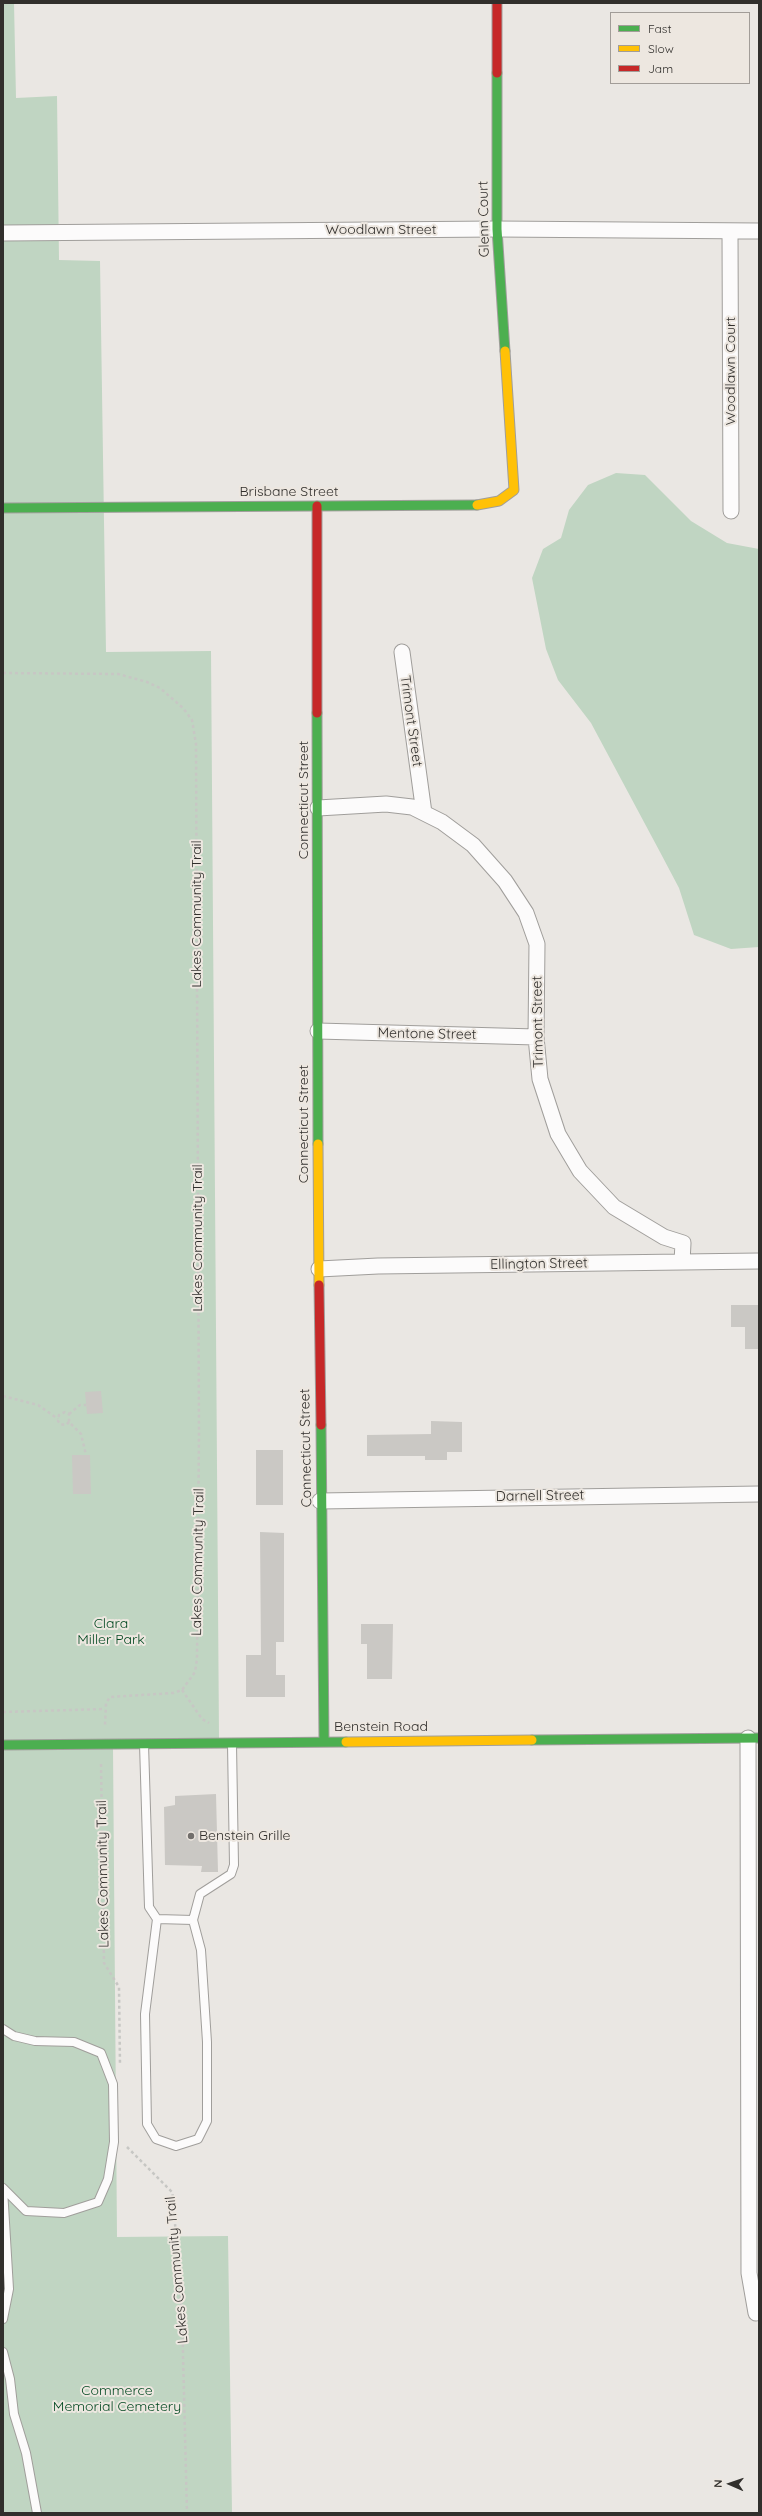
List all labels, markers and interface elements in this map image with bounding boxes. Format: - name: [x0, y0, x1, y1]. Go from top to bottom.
- legend: [610, 12, 750, 84]
- text: Fast: [648, 21, 672, 36]
- text: Slow: [648, 41, 674, 56]
- text: Jam: [648, 61, 673, 76]
- street label: Glenn Court: [475, 181, 493, 257]
- street label: Woodlawn Street: [325, 222, 437, 238]
- street label: Woodlawn Court: [723, 317, 739, 425]
- street label: Brisbane Street: [239, 484, 339, 500]
- street label: Trimont Street: [396, 674, 426, 768]
- street label: Connecticut Street: [296, 741, 312, 859]
- street label: Lakes Community Trail: [189, 840, 205, 988]
- street label: Trimont Street: [529, 976, 547, 1068]
- street label: Mentone Street: [377, 1025, 477, 1043]
- street label: Connecticut Street: [296, 1065, 312, 1183]
- street label: Lakes Community Trail: [190, 1164, 206, 1312]
- street label: Ellington Street: [490, 1255, 588, 1273]
- street label: Connecticut Street: [297, 1388, 315, 1508]
- street label: Darnell Street: [496, 1487, 584, 1505]
- street label: Lakes Community Trail: [188, 1488, 208, 1636]
- park label: Clara Miller Park: [77, 1616, 145, 1648]
- street label: Benstein Road: [334, 1719, 428, 1735]
- street label: Lakes Community Trail: [93, 1800, 113, 1948]
- place label: Benstein Grille: [199, 1828, 290, 1844]
- marker: Benstein Grille: [186, 1831, 196, 1841]
- street label: Lakes Community Trail: [162, 2196, 192, 2344]
- park label: Commerce Memorial Cemetery: [53, 2383, 181, 2416]
- north arrow: [710, 2464, 750, 2504]
- text: N: [711, 2479, 725, 2488]

